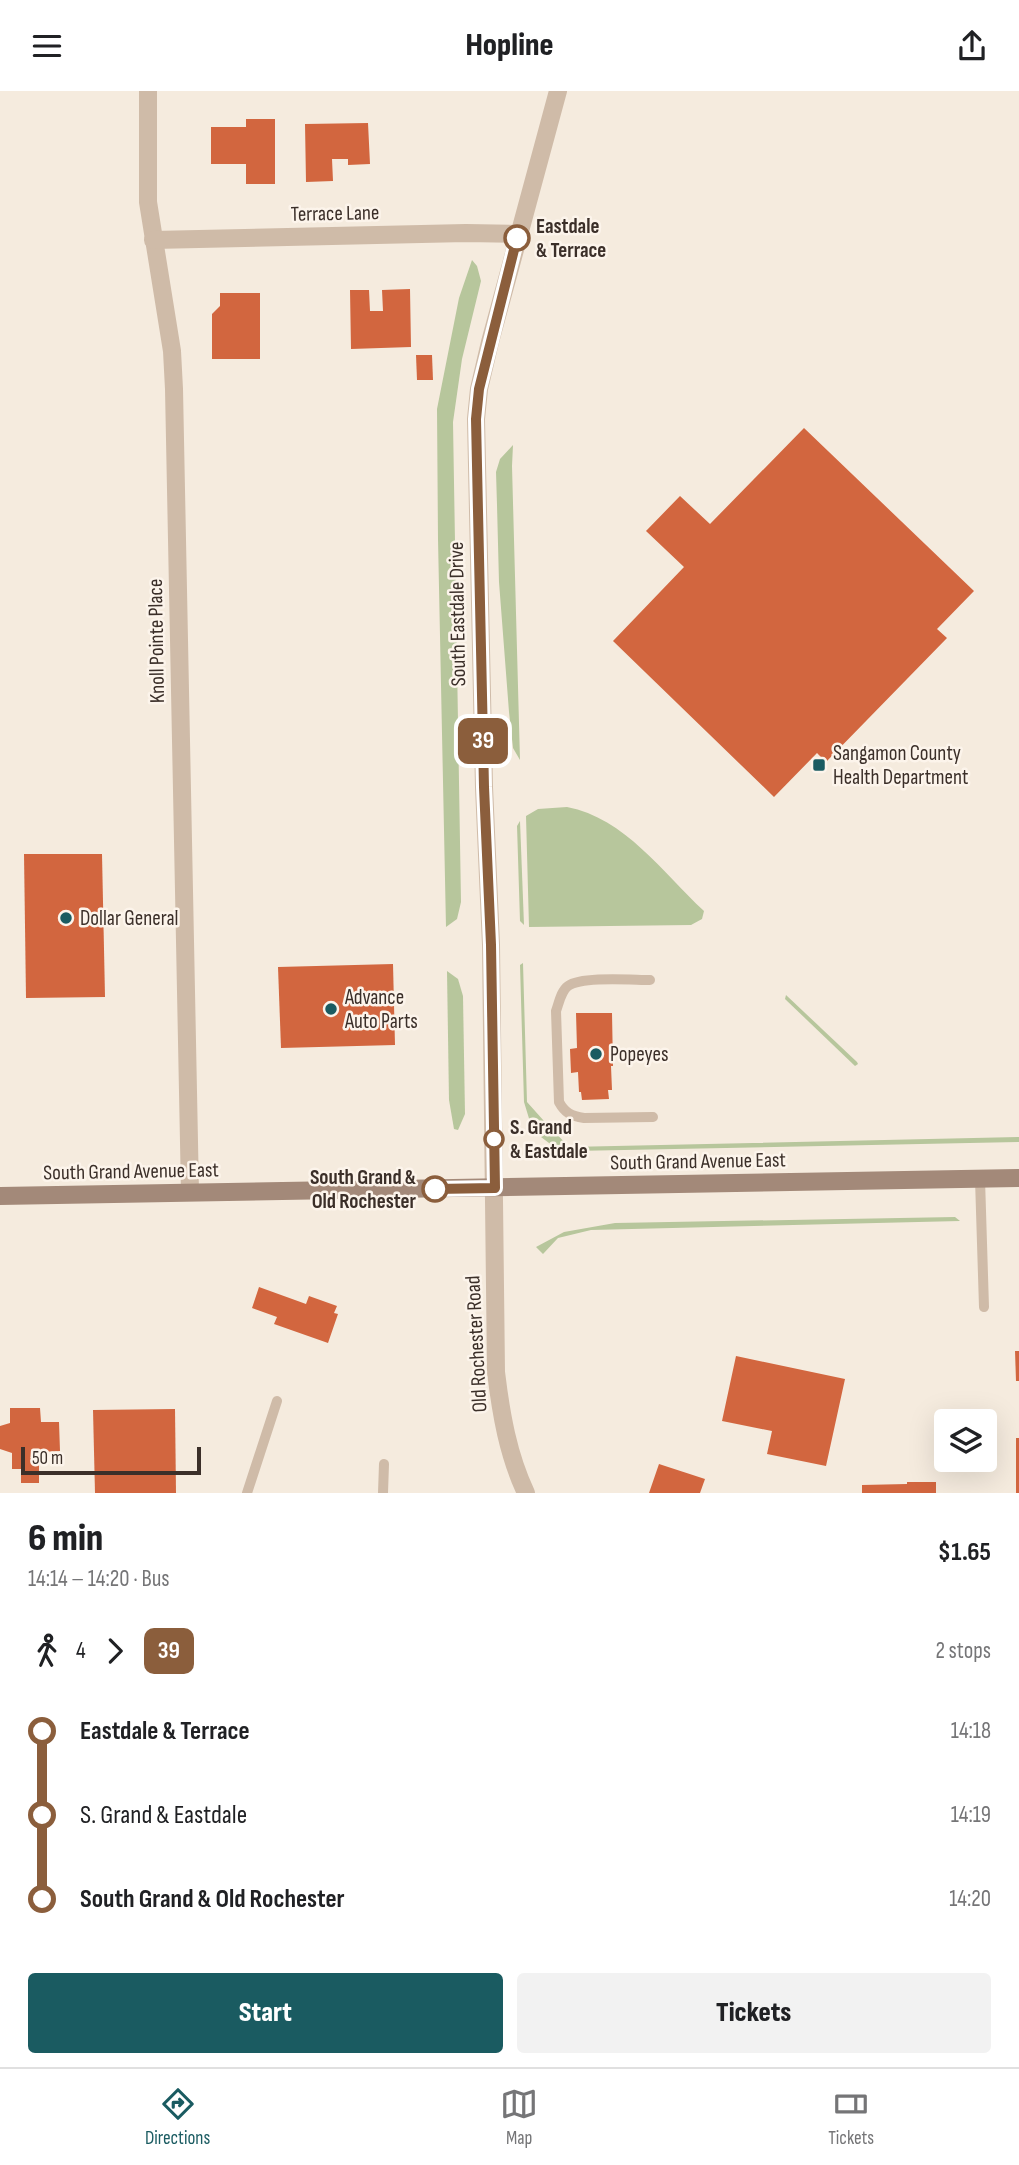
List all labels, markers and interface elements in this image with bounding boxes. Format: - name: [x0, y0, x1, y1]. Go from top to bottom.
- text: Hopline: [465, 26, 554, 65]
- icon: menu: [28, 27, 66, 65]
- icon: share: [953, 27, 991, 65]
- street label: Terrace Lane: [290, 200, 380, 227]
- place label: Eastdale & Terrace: [536, 214, 606, 263]
- marker: Eastdale & Terrace: [504, 225, 530, 251]
- street label: South Eastdale Drive: [444, 541, 471, 687]
- street label: Knoll Pointe Place: [143, 579, 170, 703]
- line badge: 39: [452, 718, 514, 764]
- text: 39: [472, 726, 494, 755]
- place label: Sangamon County Health Department: [833, 741, 969, 790]
- marker: Sangamon County Health Department: [811, 757, 827, 773]
- place label: Dollar General: [80, 906, 178, 931]
- marker: Dollar General: [58, 910, 74, 926]
- place label: Advance Auto Parts: [344, 985, 418, 1034]
- marker: Advance Auto Parts: [323, 1001, 339, 1017]
- place label: Popeyes: [610, 1042, 669, 1067]
- marker: Popeyes: [588, 1046, 604, 1062]
- place label: S. Grand & Eastdale: [510, 1115, 588, 1164]
- marker: S. Grand & Eastdale: [484, 1129, 504, 1149]
- street label: South Grand Avenue East: [610, 1147, 786, 1176]
- street label: South Grand Avenue East: [43, 1157, 219, 1186]
- place label: South Grand & Old Rochester: [310, 1165, 417, 1214]
- marker: South Grand & Old Rochester: [422, 1176, 448, 1202]
- street label: Old Rochester Road: [460, 1275, 493, 1413]
- map controls: [934, 1409, 997, 1472]
- button: layers: [934, 1409, 997, 1472]
- scale bar: [21, 1444, 201, 1476]
- text: 50 m: [32, 1447, 63, 1470]
- text: 6 min: [28, 1516, 103, 1561]
- text: $1.65: [938, 1537, 991, 1568]
- text: 14:14 – 14:20 · Bus: [28, 1565, 170, 1593]
- icon: walk: [28, 1632, 66, 1670]
- icon: forward: [96, 1632, 134, 1670]
- text: 39: [158, 1636, 180, 1665]
- text: 4: [76, 1637, 86, 1665]
- text: 2 stops: [935, 1637, 991, 1665]
- text: Eastdale & Terrace: [80, 1716, 250, 1747]
- text: 14:18: [951, 1717, 991, 1745]
- text: S. Grand & Eastdale: [80, 1800, 247, 1831]
- text: 14:19: [951, 1801, 991, 1829]
- text: South Grand & Old Rochester: [80, 1884, 345, 1915]
- text: 14:20: [949, 1885, 991, 1913]
- button: Start: [28, 1973, 503, 2053]
- button: Tickets: [517, 1973, 991, 2053]
- tab: Directions: [145, 2085, 210, 2150]
- tab: Map: [500, 2085, 538, 2150]
- tab: Tickets: [828, 2085, 874, 2150]

